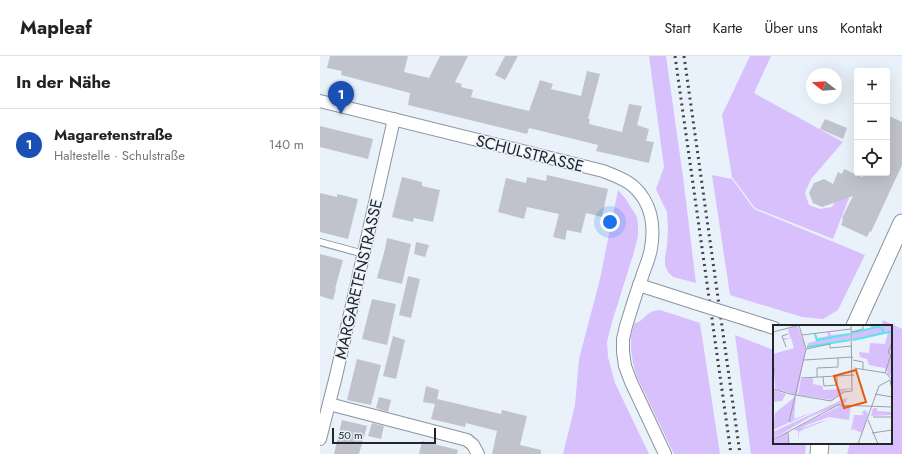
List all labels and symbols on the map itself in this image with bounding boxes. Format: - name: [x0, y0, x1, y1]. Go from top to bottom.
- north arrow: [806, 68, 842, 104]
- pin: 1: [328, 81, 354, 114]
- street label: SCHULSTRASSE: [474, 129, 586, 178]
- street label: MARGARETENSTRASSE: [329, 197, 388, 361]
- your location: [600, 212, 620, 232]
- inset map: [773, 325, 892, 444]
- scale bar: [332, 426, 436, 445]

